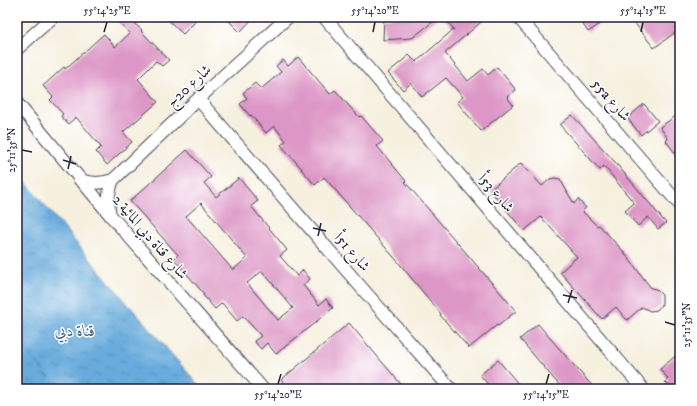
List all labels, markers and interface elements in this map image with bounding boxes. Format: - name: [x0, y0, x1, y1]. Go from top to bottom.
- text: 55°14'25"E: [84, 5, 131, 17]
- text: 55°14'20"E: [351, 5, 399, 17]
- text: 55°14'15"E: [620, 5, 666, 17]
- street label: شارع 20ج: [163, 60, 218, 114]
- street label: 55a شارع: [585, 75, 635, 127]
- text: 25°11'35"N: [6, 128, 18, 172]
- street label: شارع 53أ: [472, 168, 520, 219]
- street label: شارع قناة دبي المائية 2: [106, 191, 192, 285]
- street label: شارع 51أ: [328, 227, 376, 277]
- text: 25°11'35"N: [681, 303, 693, 347]
- water label: قناة دبي: [55, 321, 95, 343]
- text: 55°14'20"E: [254, 389, 302, 401]
- text: 55°14'15"E: [523, 389, 569, 401]

